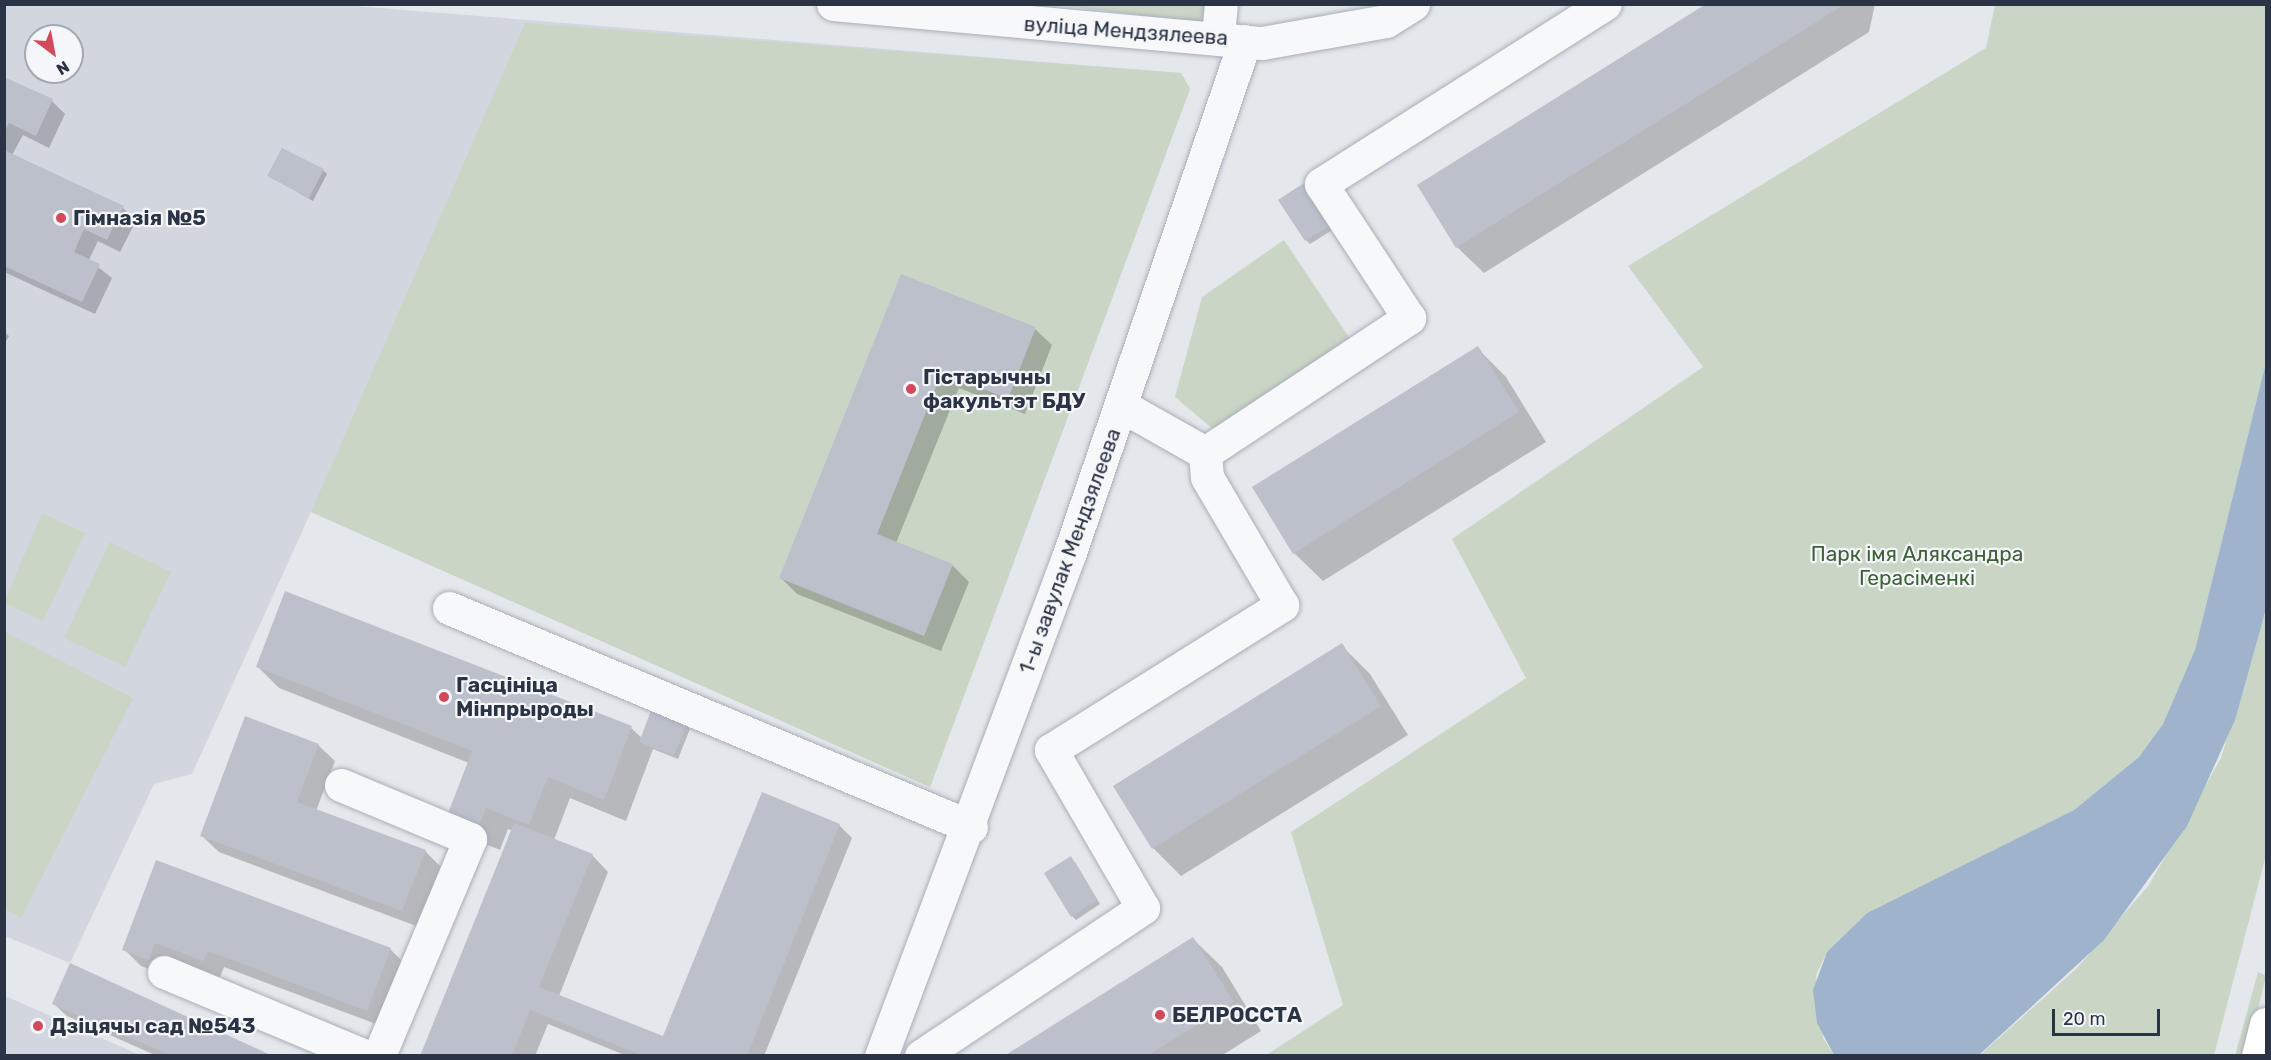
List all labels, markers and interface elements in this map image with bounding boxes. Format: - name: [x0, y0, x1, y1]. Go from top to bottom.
- street label: вуліца Мендзялеева: [1023, 11, 1229, 51]
- north arrow: [24, 24, 84, 84]
- text: N: [53, 57, 73, 79]
- place label: Гімназія №5: [73, 205, 206, 231]
- marker: Гімназія №5: [54, 211, 68, 225]
- place label: Гістарычны факультэт БДУ: [923, 364, 1085, 414]
- marker: Гістарычны факультэт БДУ: [904, 382, 918, 396]
- street label: 1-ы завулак Мендзялеева: [1014, 425, 1126, 677]
- park label: Парк імя Аляксандра Герасіменкі: [1811, 541, 2023, 591]
- place label: Гасцініца Мінпрыроды: [456, 672, 594, 722]
- marker: Гасцініца Мінпрыроды: [437, 690, 451, 704]
- scale bar: [2055, 997, 2163, 1035]
- place label: БЕЛРОССТА: [1172, 1002, 1302, 1028]
- marker: БЕЛРОССТА: [1153, 1008, 1167, 1022]
- text: 20 m: [2063, 1008, 2105, 1030]
- place label: Дзіцячы сад №543: [50, 1013, 256, 1039]
- marker: Дзіцячы сад №543: [31, 1019, 45, 1033]

